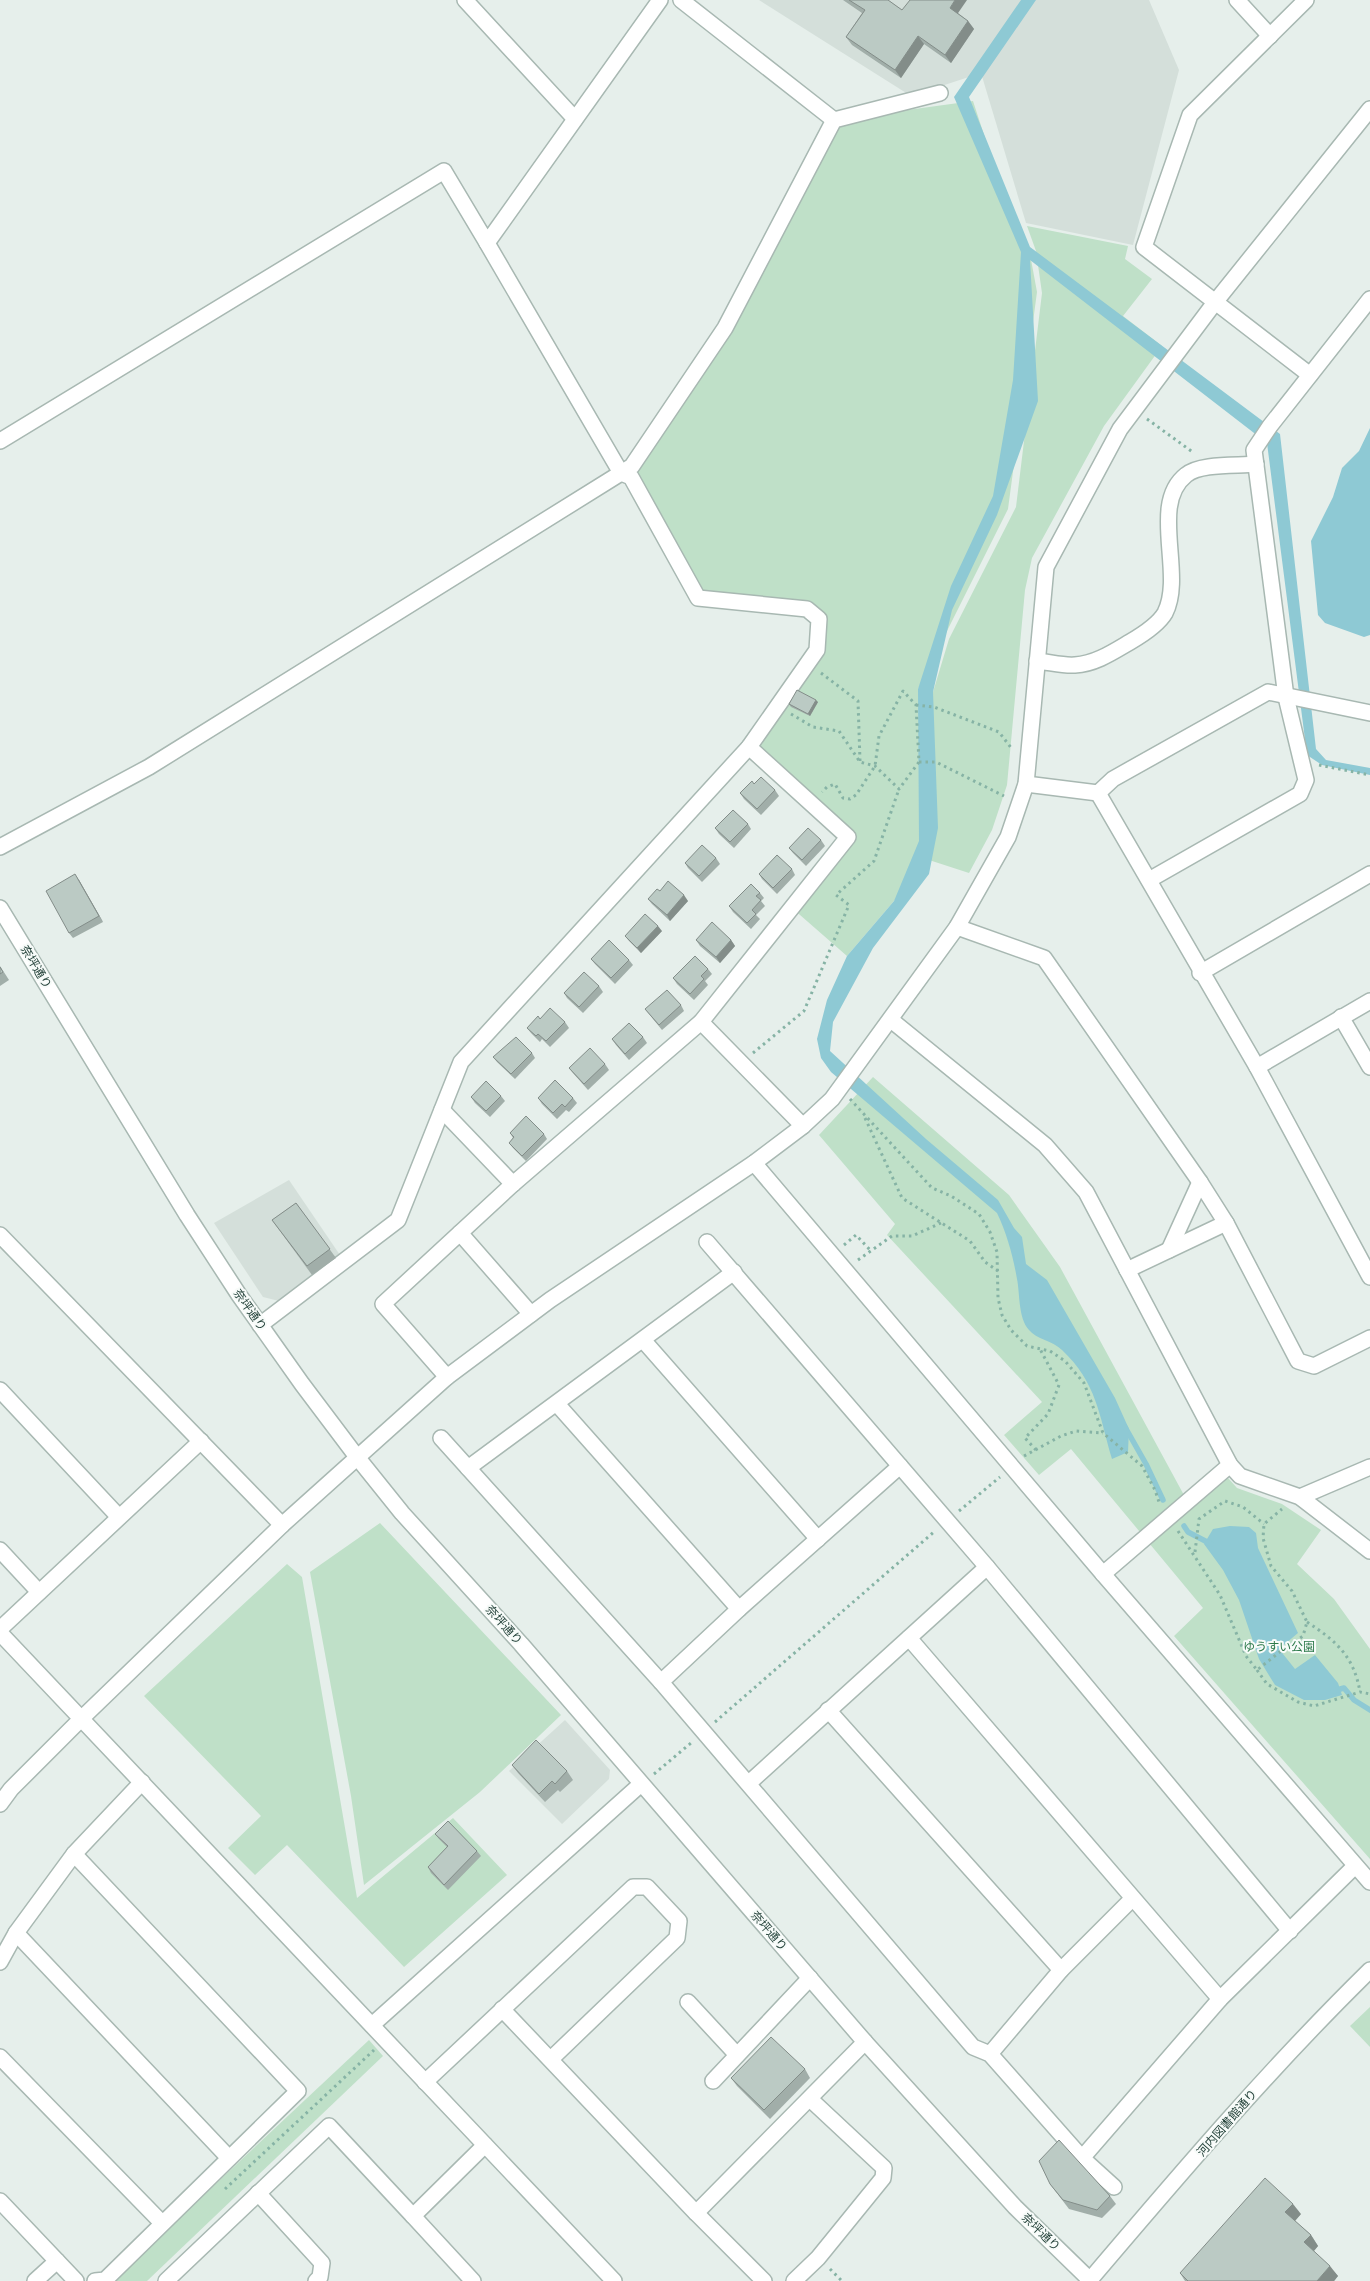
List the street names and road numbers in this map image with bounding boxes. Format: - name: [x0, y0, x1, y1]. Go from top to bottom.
- street label: 奈坪通り: [18, 943, 54, 991]
- street label: 奈坪通り: [230, 1286, 270, 1334]
- street label: 奈坪通り: [483, 1602, 525, 1648]
- street label: 奈坪通り: [748, 1908, 790, 1954]
- street label: 河内図書館通り: [1194, 2087, 1260, 2159]
- street label: 奈坪通り: [1019, 2210, 1063, 2254]

